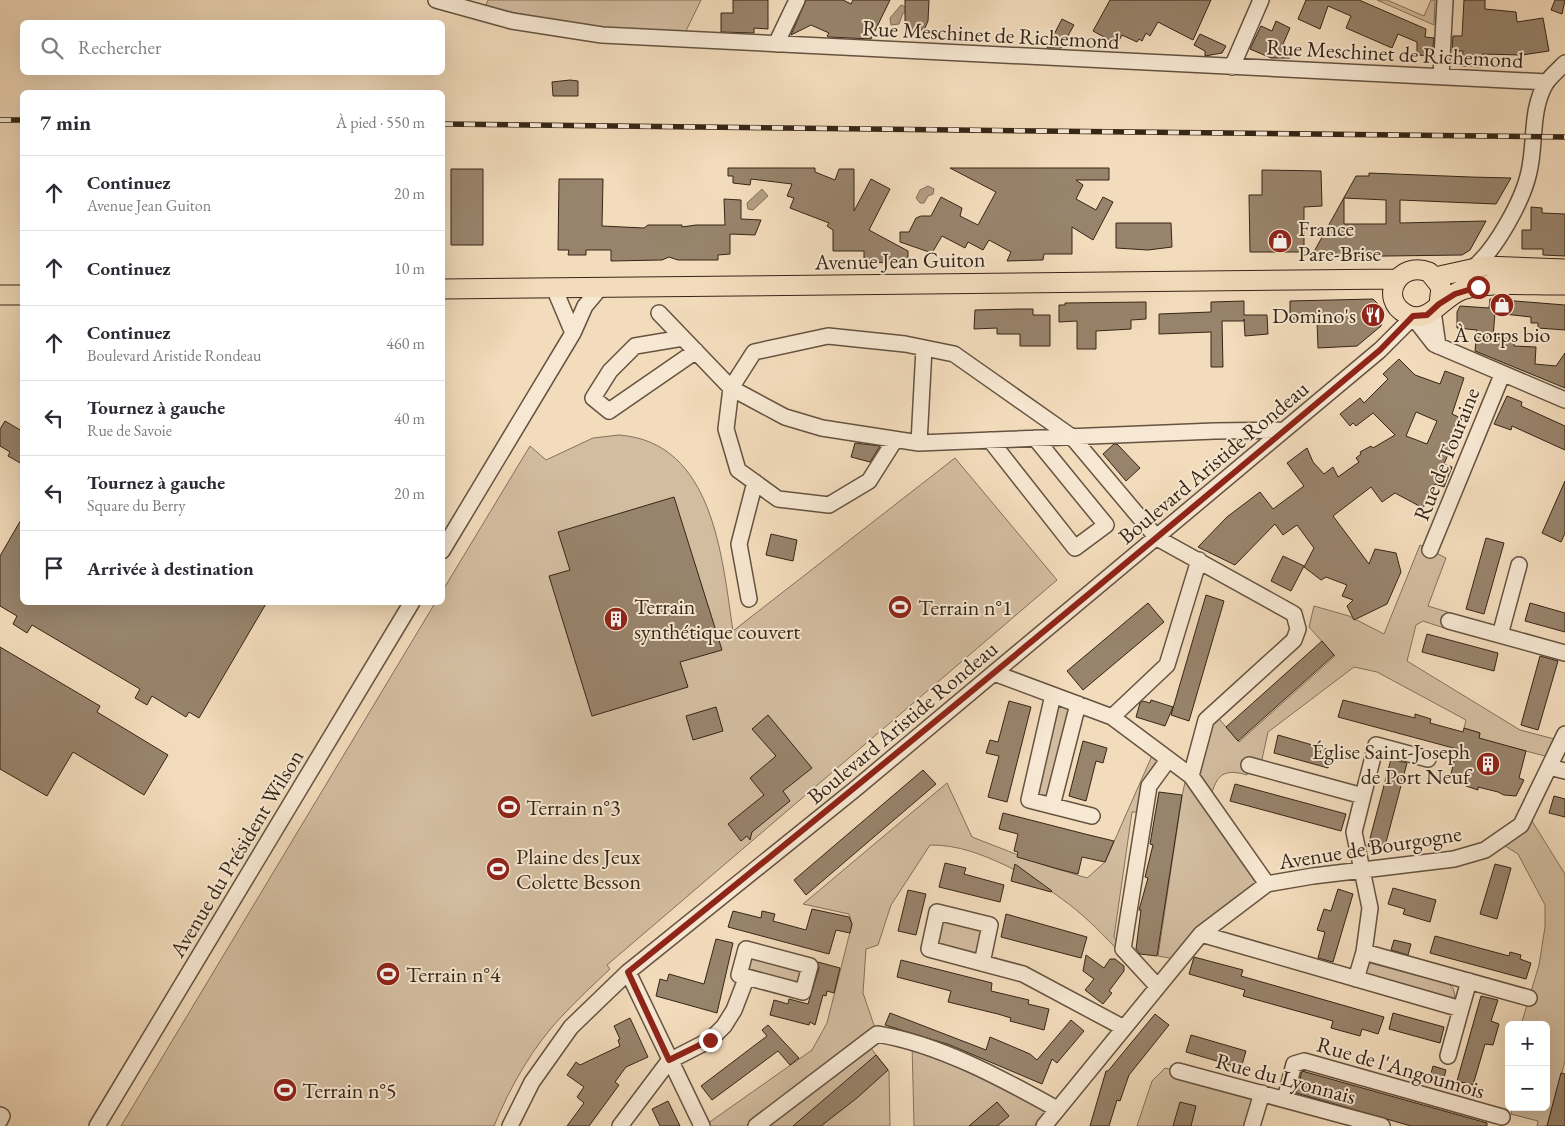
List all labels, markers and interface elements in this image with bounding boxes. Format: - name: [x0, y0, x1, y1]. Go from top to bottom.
- street label: Rue Meschinet de Richemond: [862, 13, 1121, 56]
- search box: [20, 20, 445, 75]
- street label: Rue Meschinet de Richemond: [1266, 32, 1525, 75]
- icon: search: [38, 34, 66, 62]
- text: Rechercher: [78, 35, 161, 60]
- text: 7 min: [40, 109, 91, 136]
- text: À pied · 550 m: [336, 112, 425, 133]
- text: Continuez: [87, 170, 171, 195]
- icon: ahead: [40, 179, 68, 207]
- text: 20 m: [394, 183, 425, 204]
- text: Avenue Jean Guiton: [87, 195, 211, 216]
- place label: France Pare-Brise: [1298, 214, 1382, 268]
- shop icon: France Pare-Brise: [1267, 228, 1293, 254]
- street label: Avenue Jean Guiton: [813, 245, 986, 277]
- icon: ahead: [40, 254, 68, 282]
- text: Continuez: [87, 256, 171, 281]
- text: 10 m: [394, 258, 425, 279]
- route start: [1467, 276, 1490, 299]
- shop icon: À corps bio: [1489, 292, 1515, 318]
- place label: Domino's: [1272, 301, 1356, 330]
- restaurant icon: Domino's: [1360, 302, 1386, 328]
- text: Continuez: [87, 320, 171, 345]
- place label: À corps bio: [1453, 320, 1551, 349]
- icon: ahead: [40, 329, 68, 357]
- text: 460 m: [386, 333, 425, 354]
- text: Boulevard Aristide Rondeau: [87, 345, 262, 366]
- street label: Boulevard Aristide Rondeau: [1112, 374, 1315, 551]
- street label: Rue de Touraine: [1407, 383, 1486, 525]
- text: Tournez à gauche: [87, 395, 225, 420]
- icon: left: [40, 404, 68, 432]
- text: 40 m: [394, 408, 425, 429]
- text: Rue de Savoie: [87, 420, 172, 441]
- text: Tournez à gauche: [87, 470, 225, 495]
- icon: left: [40, 479, 68, 507]
- text: 20 m: [394, 483, 425, 504]
- text: Square du Berry: [87, 495, 185, 516]
- icon: arrive: [40, 554, 68, 582]
- text: Arrivée à destination: [87, 556, 254, 581]
- place label: Terrain synthétique couvert: [634, 592, 800, 646]
- place label: Terrain n°1: [918, 593, 1012, 622]
- sports icon: Terrain n°1: [887, 594, 913, 620]
- building icon: Terrain synthétique couvert: [603, 606, 629, 632]
- street label: Boulevard Aristide Rondeau: [801, 634, 1004, 811]
- place label: Église Saint-Joseph de Port Neuf: [1312, 737, 1473, 791]
- street label: Avenue du Président Wilson: [162, 744, 310, 964]
- building icon: Église Saint-Joseph de Port Neuf: [1475, 751, 1501, 777]
- place label: Terrain n°3: [526, 793, 620, 822]
- sports icon: Terrain n°3: [496, 794, 522, 820]
- street label: Avenue de Bourgogne: [1276, 819, 1464, 876]
- place label: Plaine des Jeux Colette Besson: [516, 842, 641, 896]
- sports icon: Plaine des Jeux Colette Besson: [485, 856, 511, 882]
- place label: Terrain n°4: [406, 960, 501, 989]
- sports icon: Terrain n°4: [375, 961, 401, 987]
- map controls: [1505, 1021, 1550, 1111]
- button: +: [1505, 1021, 1550, 1066]
- route end: [699, 1029, 722, 1052]
- street label: Rue de l'Angoumois: [1313, 1030, 1488, 1105]
- street label: Rue du Lyonnais: [1213, 1046, 1359, 1111]
- button: −: [1505, 1066, 1550, 1111]
- place label: Terrain n°5: [302, 1076, 396, 1105]
- sports icon: Terrain n°5: [272, 1077, 298, 1103]

